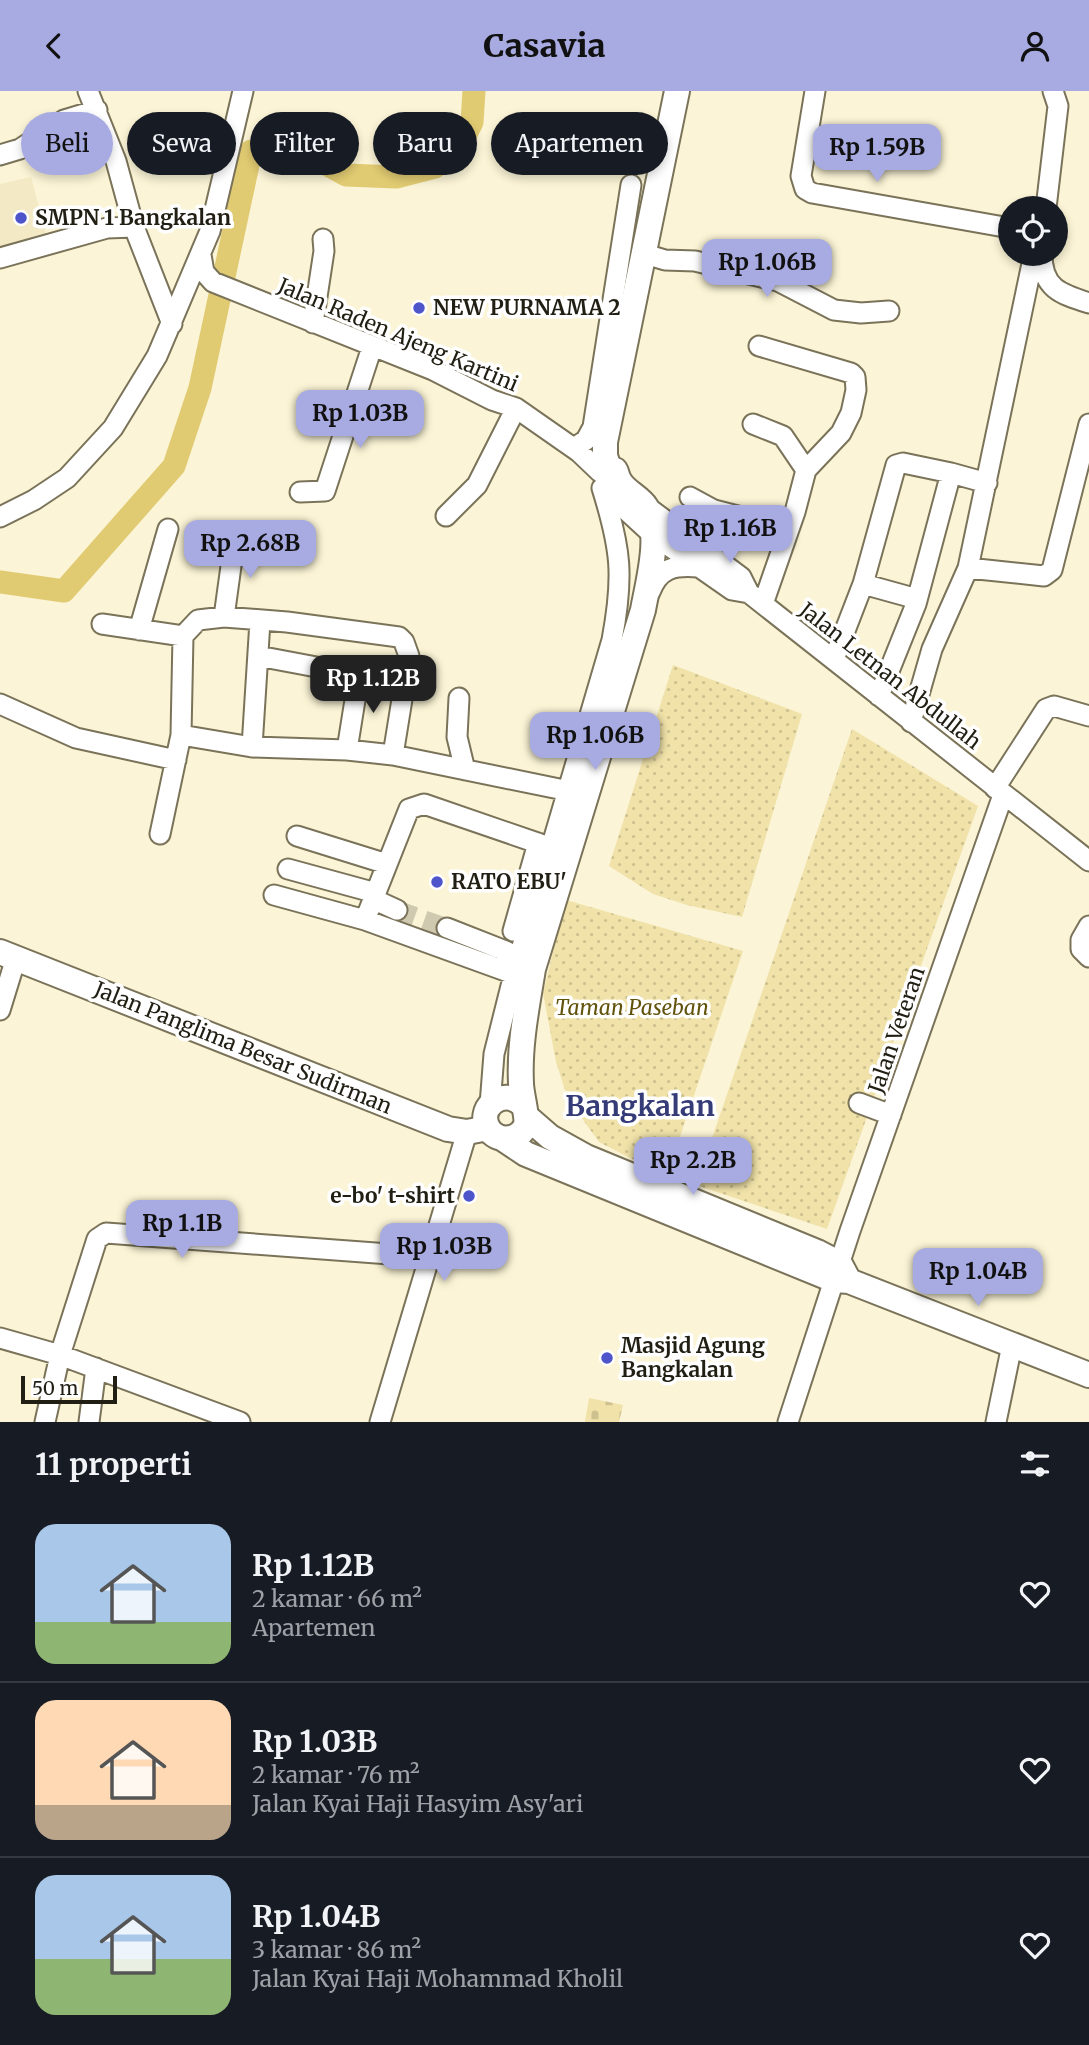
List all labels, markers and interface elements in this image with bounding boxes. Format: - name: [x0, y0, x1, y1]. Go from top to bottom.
- text: Casavia: [483, 26, 606, 66]
- icon: back: [35, 27, 73, 65]
- icon: person: [1016, 27, 1054, 65]
- chip: Beli: [21, 112, 113, 175]
- chip: Sewa: [127, 112, 236, 175]
- chip: Filter: [250, 112, 359, 175]
- chip: Baru: [373, 112, 477, 175]
- chip: Apartemen: [491, 112, 668, 175]
- pin: Rp 1.59B: [805, 125, 949, 184]
- text: Rp 1.59B: [829, 132, 925, 161]
- map controls: [998, 196, 1068, 266]
- button: locate: [998, 196, 1068, 266]
- place label: SMPN 1 Bangkalan: [35, 204, 231, 231]
- marker: SMPN 1 Bangkalan: [13, 210, 29, 226]
- pin: Rp 1.06B: [695, 239, 839, 299]
- text: Rp 1.06B: [718, 247, 816, 276]
- street label: Jalan Raden Ajeng Kartini: [273, 271, 523, 398]
- place label: NEW PURNAMA 2: [433, 294, 621, 321]
- marker: NEW PURNAMA 2: [411, 300, 427, 316]
- pin: Rp 1.03B: [288, 391, 432, 450]
- text: Rp 1.03B: [312, 398, 408, 427]
- pin: Rp 1.16B: [658, 505, 802, 565]
- text: Rp 1.16B: [683, 513, 777, 542]
- pin: Rp 2.68B: [178, 521, 322, 580]
- text: Rp 2.68B: [200, 528, 300, 557]
- street label: Jalan Letnan Abdullah: [793, 596, 987, 755]
- pin: Rp 1.12B: [301, 655, 445, 715]
- text: Rp 1.12B: [326, 663, 420, 692]
- pin: Rp 1.06B: [523, 713, 667, 772]
- text: Rp 1.06B: [546, 720, 644, 749]
- place label: RATO EBU': [451, 868, 567, 895]
- marker: RATO EBU': [429, 874, 445, 890]
- street label: Jalan Veteran: [862, 963, 931, 1098]
- street label: Jalan Panglima Besar Sudirman: [89, 975, 396, 1120]
- park label: Taman Paseban: [555, 994, 709, 1021]
- district label: Bangkalan: [565, 1088, 715, 1124]
- pin: Rp 2.2B: [628, 1137, 758, 1197]
- text: Rp 2.2B: [650, 1145, 736, 1174]
- place label: e-bo' t-shirt: [330, 1182, 456, 1209]
- marker: e-bo' t-shirt: [461, 1188, 477, 1204]
- pin: Rp 1.1B: [117, 1201, 247, 1260]
- text: Rp 1.1B: [142, 1208, 222, 1237]
- pin: Rp 1.03B: [372, 1223, 516, 1283]
- text: Rp 1.03B: [396, 1231, 492, 1260]
- pin: Rp 1.04B: [906, 1249, 1050, 1308]
- text: Rp 1.04B: [929, 1256, 1027, 1285]
- place label: Masjid Agung Bangkalan: [621, 1332, 765, 1383]
- marker: Masjid Agung Bangkalan: [599, 1350, 615, 1366]
- scale bar: [21, 1373, 117, 1405]
- text: 50 m: [32, 1376, 78, 1400]
- text: 11 properti: [35, 1445, 192, 1483]
- icon: filters: [1016, 1445, 1054, 1483]
- text: Rp 1.12B: [252, 1546, 374, 1584]
- icon: home: [91, 1552, 175, 1636]
- icon: heart: [1016, 1575, 1054, 1613]
- text: 2 kamar · 66 m²: [252, 1584, 422, 1613]
- text: Apartemen: [252, 1613, 376, 1642]
- text: Rp 1.03B: [252, 1722, 377, 1760]
- icon: home: [91, 1728, 175, 1812]
- icon: heart: [1016, 1751, 1054, 1789]
- text: 2 kamar · 76 m²: [252, 1760, 420, 1789]
- text: Jalan Kyai Haji Hasyim Asy'ari: [252, 1789, 583, 1818]
- text: Rp 1.04B: [252, 1897, 380, 1935]
- icon: home: [91, 1903, 175, 1987]
- icon: heart: [1016, 1926, 1054, 1964]
- text: 3 kamar · 86 m²: [252, 1935, 421, 1964]
- text: Jalan Kyai Haji Mohammad Kholil: [252, 1964, 623, 1993]

